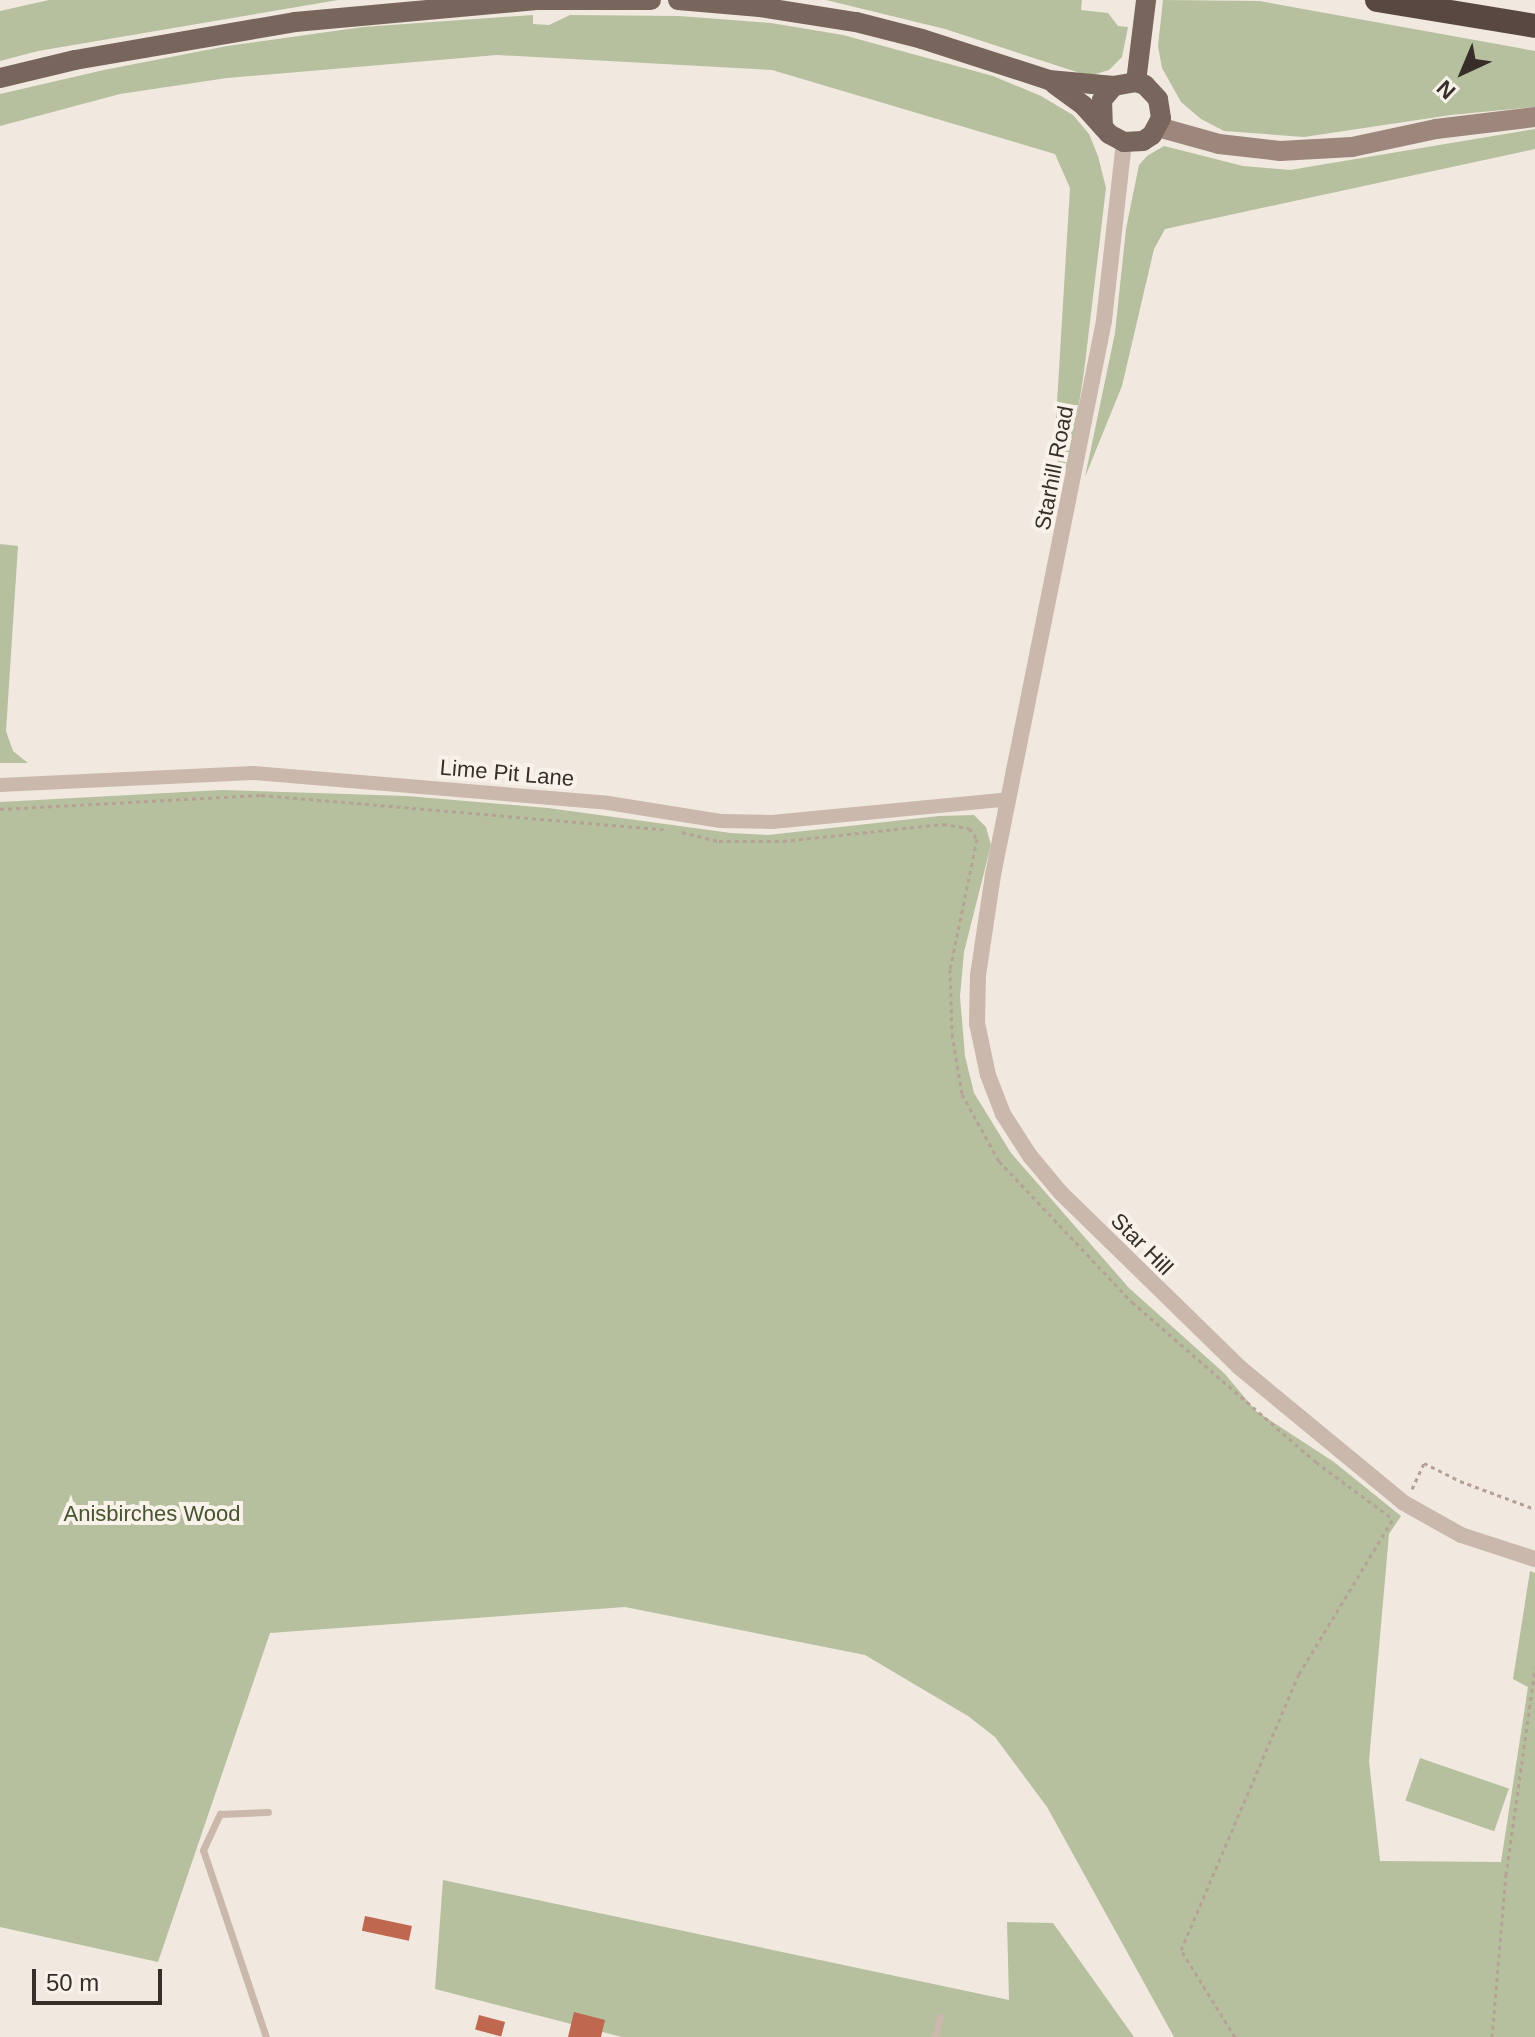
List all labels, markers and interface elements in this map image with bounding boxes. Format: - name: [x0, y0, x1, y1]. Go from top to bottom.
- north arrow: [1423, 32, 1503, 112]
- text: N: [1432, 75, 1460, 104]
- street label: Starhill Road: [1029, 404, 1079, 532]
- street label: Lime Pit Lane: [439, 754, 575, 792]
- street label: Star Hill: [1105, 1207, 1179, 1281]
- park label: Anisbirches Wood: [64, 1501, 240, 1527]
- scale bar: [36, 1953, 166, 2003]
- text: 50 m: [46, 1969, 99, 1996]

